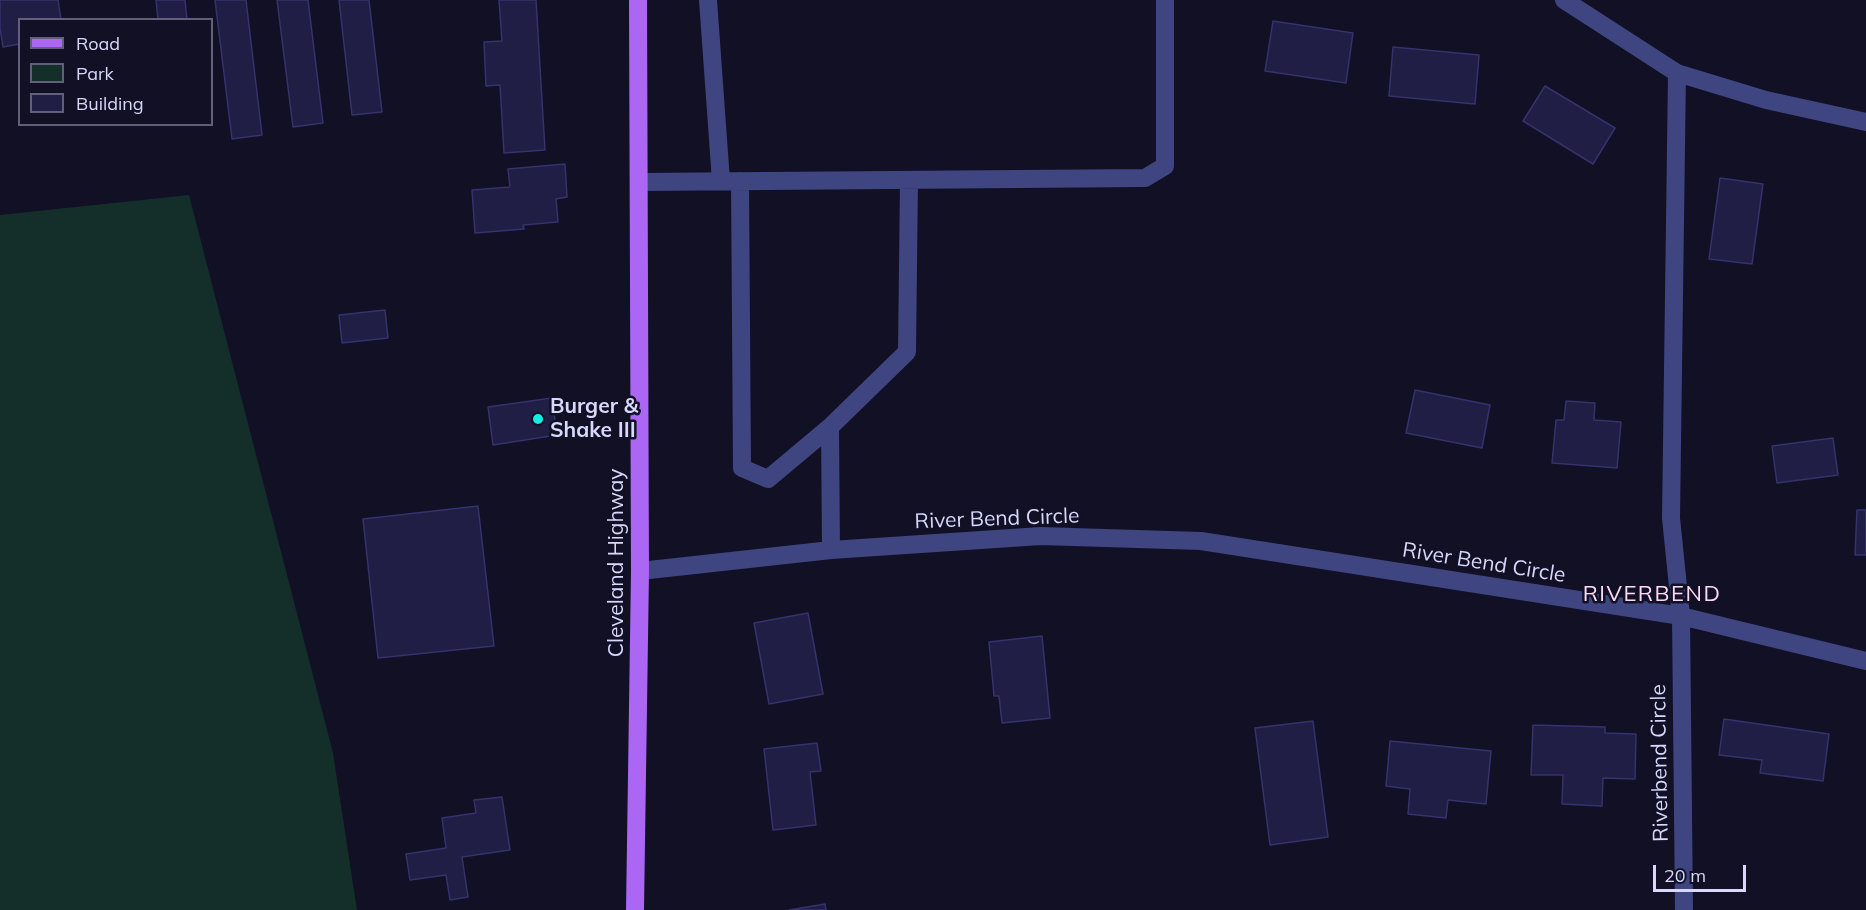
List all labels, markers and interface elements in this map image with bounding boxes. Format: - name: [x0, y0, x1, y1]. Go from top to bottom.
- legend: [18, 18, 213, 126]
- text: Road: [76, 32, 120, 55]
- text: Park: [76, 62, 114, 85]
- text: Building: [76, 92, 144, 115]
- place label: Burger & Shake III: [550, 394, 638, 444]
- marker: Burger & Shake III: [531, 412, 545, 426]
- street label: Cleveland Highway: [604, 469, 630, 657]
- street label: River Bend Circle: [914, 504, 1080, 534]
- street label: River Bend Circle: [1401, 538, 1567, 588]
- district label: RIVERBEND: [1583, 581, 1721, 607]
- street label: Riverbend Circle: [1646, 684, 1674, 842]
- scale bar: [1656, 853, 1749, 891]
- text: 20 m: [1664, 864, 1706, 887]

